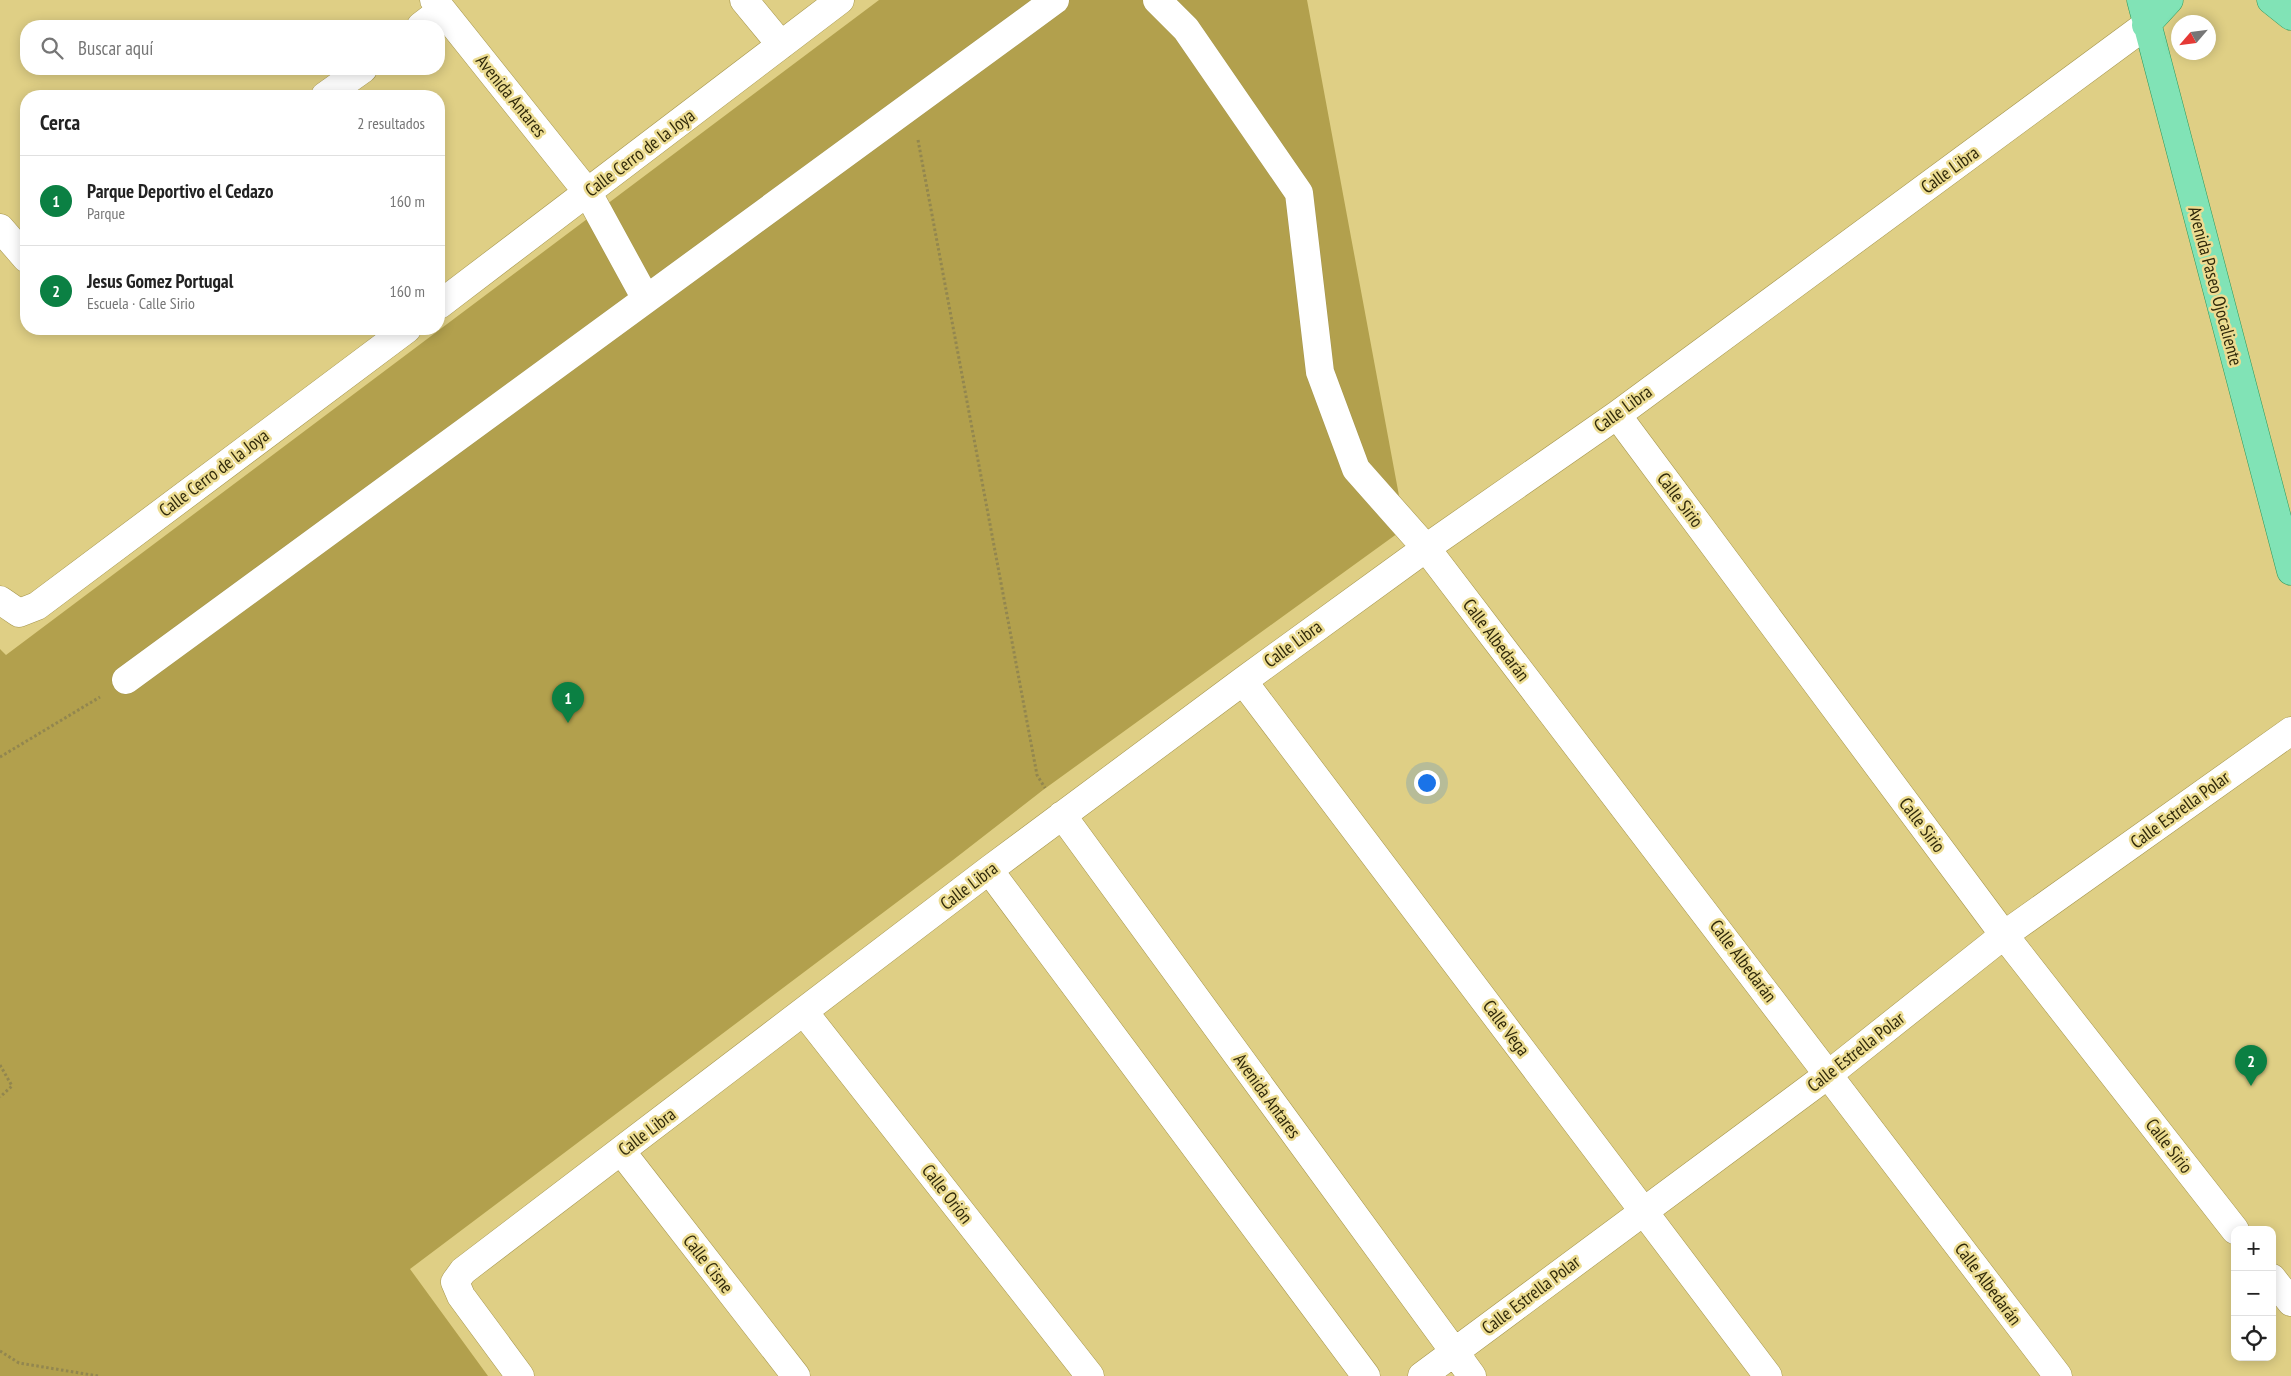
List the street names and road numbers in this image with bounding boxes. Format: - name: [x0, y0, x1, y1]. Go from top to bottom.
- street label: Avenida Antares: [471, 50, 552, 142]
- street label: Calle Cerro de la Joya: [580, 104, 699, 201]
- street label: Calle Libra: [1916, 141, 1983, 198]
- street label: Avenida Paseo Ojocaliente: [2183, 204, 2248, 368]
- street label: Calle Libra: [1589, 380, 1656, 437]
- street label: Calle Cerro de la Joya: [154, 424, 273, 521]
- street label: Calle Sirio: [1652, 468, 1709, 532]
- street label: Calle Albedarán: [1458, 594, 1535, 685]
- street label: Calle Libra: [1259, 615, 1326, 672]
- street label: Calle Estrella Polar: [2126, 766, 2234, 853]
- street label: Calle Sirio: [1894, 793, 1951, 857]
- street label: Calle Libra: [935, 857, 1002, 915]
- street label: Calle Albedarán: [1705, 915, 1782, 1006]
- street label: Calle Vega: [1478, 995, 1535, 1060]
- street label: Calle Estrella Polar: [1802, 1006, 1909, 1097]
- street label: Avenida Antares: [1229, 1049, 1306, 1143]
- street label: Calle Libra: [613, 1103, 680, 1161]
- street label: Calle Sirio: [2141, 1114, 2198, 1178]
- street label: Calle Orión: [917, 1159, 978, 1228]
- street label: Calle Cisne: [678, 1230, 739, 1298]
- street label: Calle Albedarán: [1950, 1238, 2027, 1329]
- street label: Calle Estrella Polar: [1477, 1250, 1584, 1339]

